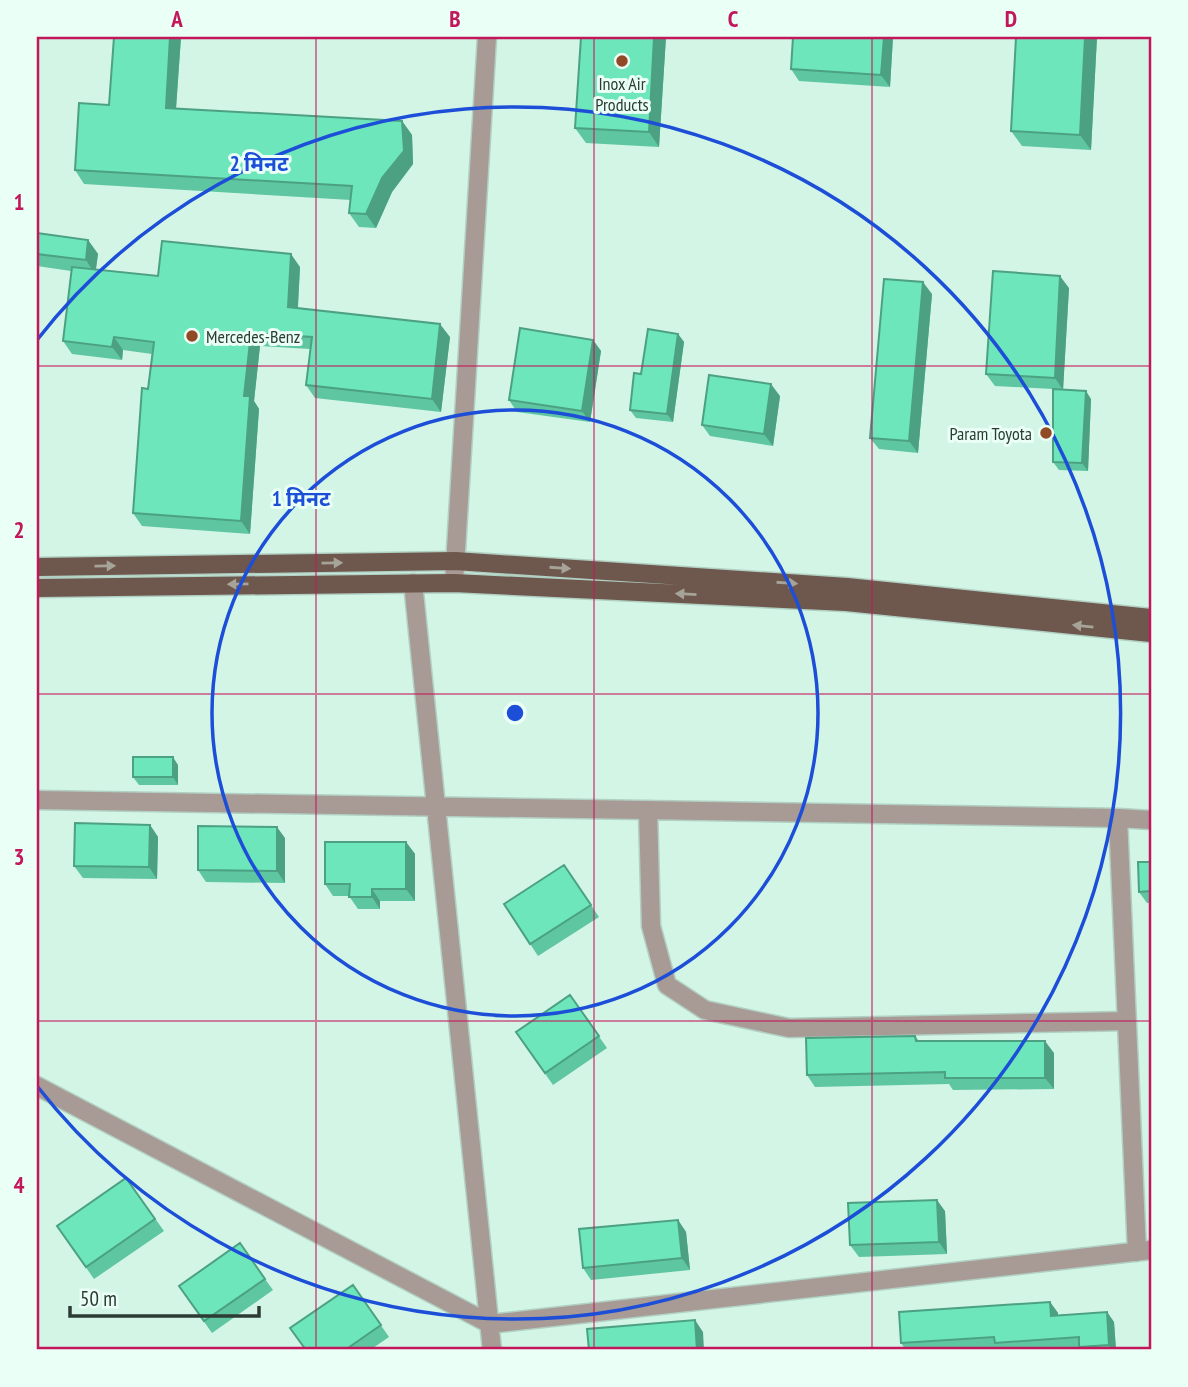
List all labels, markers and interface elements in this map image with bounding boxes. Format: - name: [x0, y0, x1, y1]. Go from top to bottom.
- text: A: [170, 4, 183, 33]
- text: B: [449, 4, 461, 33]
- text: C: [728, 4, 739, 33]
- text: D: [1005, 4, 1017, 33]
- marker: Inox Air Products: [614, 53, 630, 69]
- place label: Inox Air Products: [595, 72, 649, 116]
- text: 2 मिनट: [230, 150, 289, 177]
- text: 1: [14, 187, 25, 216]
- place label: Mercedes-Benz: [206, 325, 300, 348]
- marker: Mercedes-Benz: [184, 328, 200, 344]
- place label: Param Toyota: [949, 422, 1032, 445]
- marker: Param Toyota: [1038, 425, 1054, 441]
- text: 1 मिनट: [272, 485, 331, 512]
- text: 2: [14, 515, 25, 544]
- one-way arrow: [322, 557, 344, 569]
- one-way arrow: [94, 560, 116, 572]
- one-way arrow: [549, 563, 571, 574]
- one-way arrow: [227, 578, 249, 590]
- one-way arrow: [776, 578, 798, 589]
- one-way arrow: [675, 588, 697, 599]
- one-way arrow: [1072, 620, 1094, 631]
- centre of rings: [503, 701, 527, 725]
- text: 3: [14, 842, 25, 871]
- text: 4: [14, 1170, 25, 1199]
- scale bar: [70, 1275, 259, 1319]
- text: 50 m: [80, 1285, 117, 1312]

